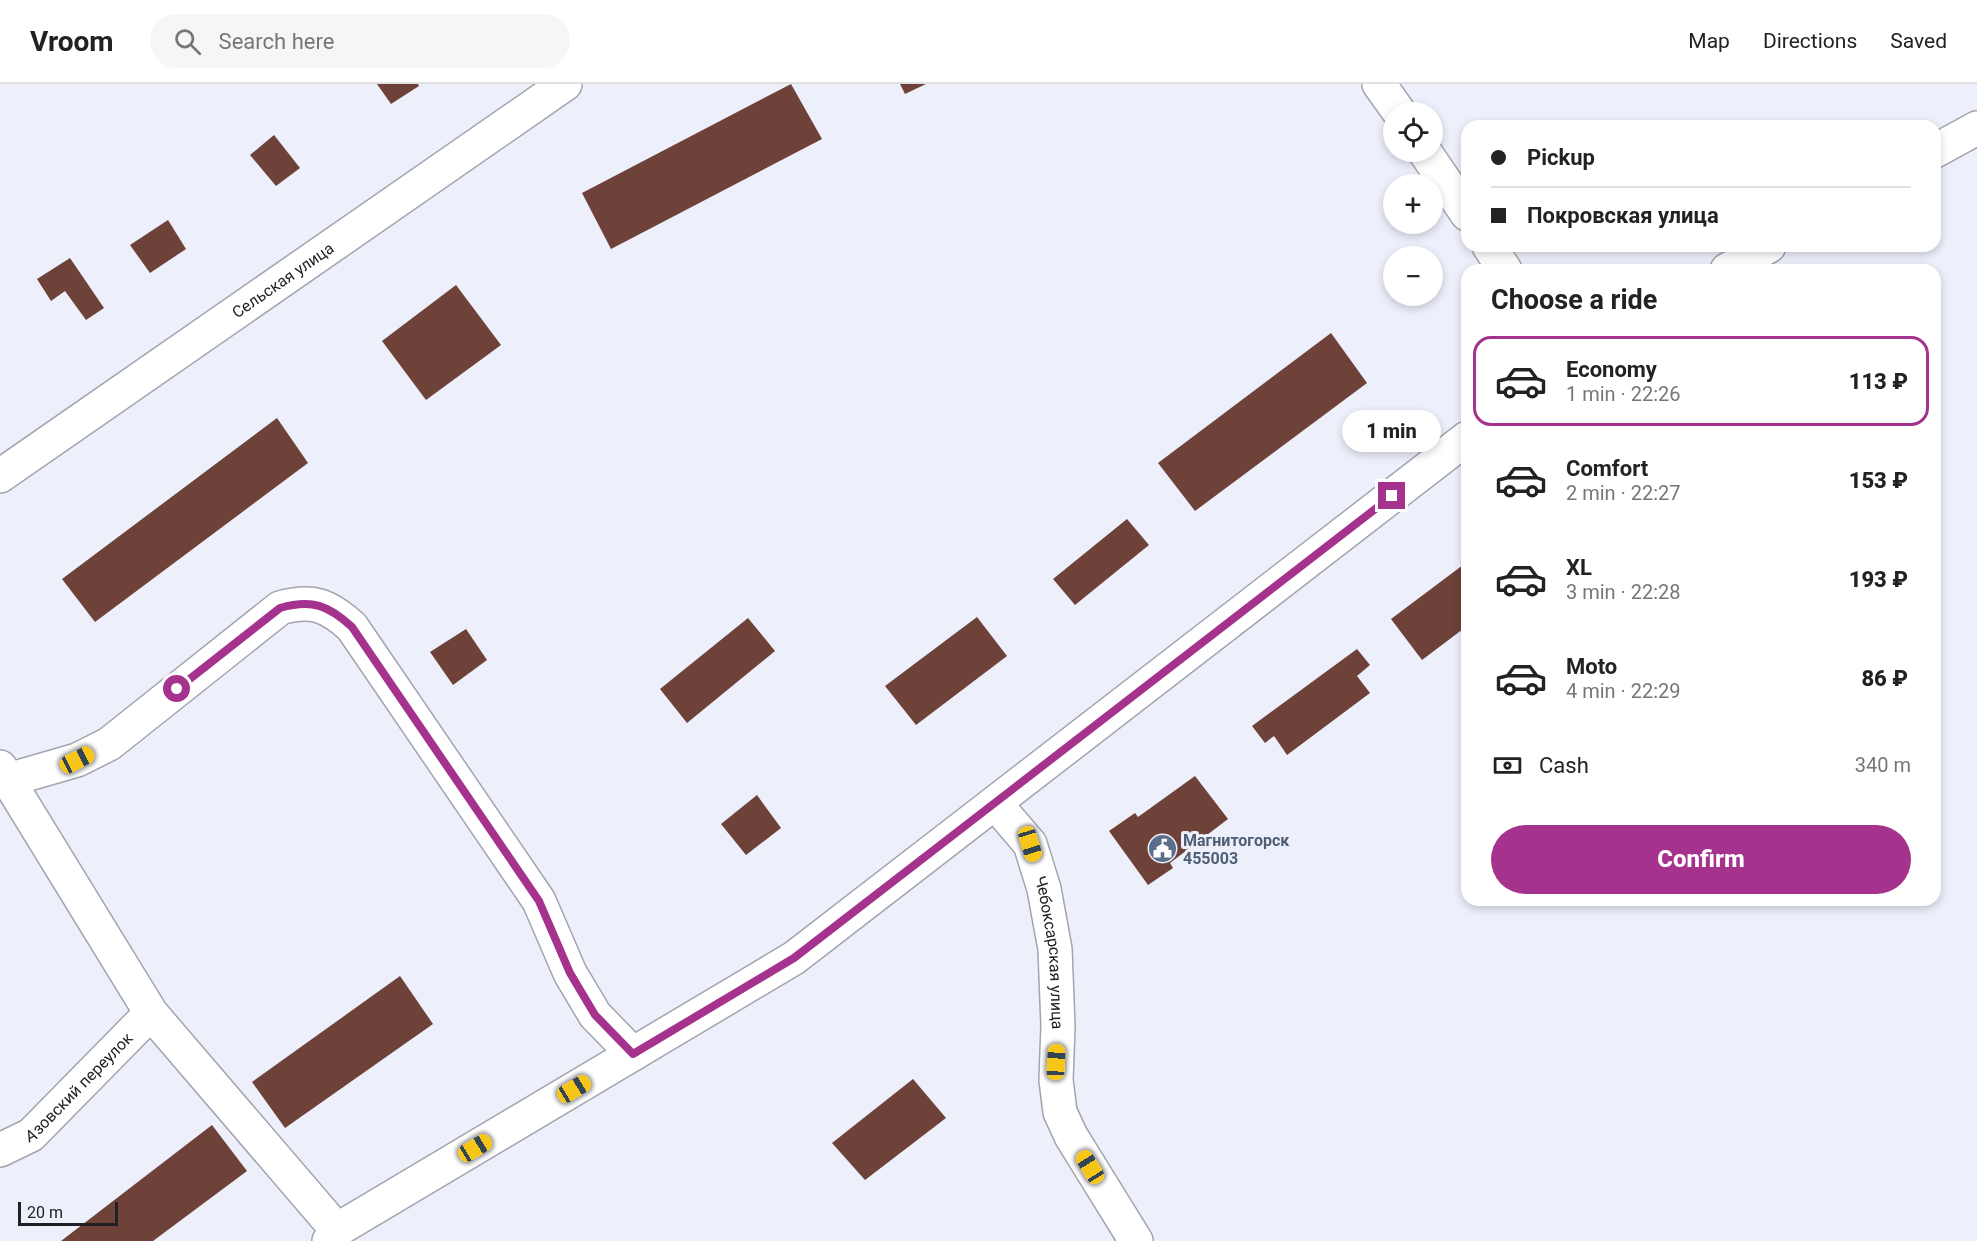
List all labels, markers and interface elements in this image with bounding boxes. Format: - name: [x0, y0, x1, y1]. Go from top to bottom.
- search box: [150, 14, 570, 68]
- text: Vroom: [30, 25, 114, 58]
- icon: search: [171, 25, 204, 58]
- text: Search here: [219, 29, 334, 54]
- text: Map: [1688, 29, 1730, 53]
- text: Directions: [1763, 29, 1857, 53]
- text: Saved: [1890, 29, 1947, 53]
- map controls: [1383, 102, 1443, 306]
- button: locate: [1383, 102, 1443, 162]
- text: Pickup: [1527, 145, 1595, 170]
- button: +: [1383, 174, 1443, 234]
- text: Покровская улица: [1527, 203, 1719, 228]
- street label: Сельская улица: [229, 239, 337, 322]
- button: −: [1383, 246, 1443, 306]
- text: Choose a ride: [1491, 284, 1657, 316]
- icon: car: [1494, 354, 1548, 408]
- text: Economy: [1566, 357, 1657, 382]
- text: 113 ₽: [1849, 369, 1908, 394]
- text: 1 min · 22:26: [1566, 382, 1681, 406]
- callout: 1 min: [1342, 409, 1442, 451]
- text: 1 min: [1366, 419, 1417, 443]
- icon: car: [1494, 453, 1548, 507]
- text: Comfort: [1566, 456, 1648, 481]
- text: 153 ₽: [1849, 468, 1908, 493]
- text: 2 min · 22:27: [1566, 481, 1681, 505]
- route end: [1378, 482, 1405, 509]
- icon: car: [1494, 552, 1548, 606]
- text: XL: [1566, 555, 1592, 580]
- text: 193 ₽: [1849, 567, 1908, 592]
- text: 3 min · 22:28: [1566, 580, 1681, 604]
- icon: car: [1494, 651, 1548, 705]
- text: Moto: [1566, 654, 1617, 679]
- text: 86 ₽: [1861, 666, 1908, 691]
- route start: [163, 675, 190, 702]
- text: 4 min · 22:29: [1566, 679, 1681, 703]
- car: [57, 744, 97, 776]
- icon: cash: [1491, 749, 1524, 782]
- text: Cash: [1539, 753, 1589, 778]
- text: 340 m: [1855, 753, 1911, 777]
- car: [1016, 824, 1044, 864]
- button: Confirm: [1491, 825, 1911, 894]
- place label: Магнитогорск 455003: [1183, 831, 1290, 868]
- public building icon: Магнитогорск 455003: [1146, 833, 1178, 865]
- street label: Чебоксарская улица: [1031, 874, 1067, 1030]
- street label: Азовский переулок: [22, 1028, 137, 1146]
- car: [1046, 1044, 1066, 1080]
- car: [554, 1072, 594, 1106]
- car: [455, 1131, 495, 1165]
- car: [1073, 1147, 1107, 1187]
- scale bar: [18, 1199, 118, 1226]
- text: 20 m: [27, 1203, 63, 1222]

